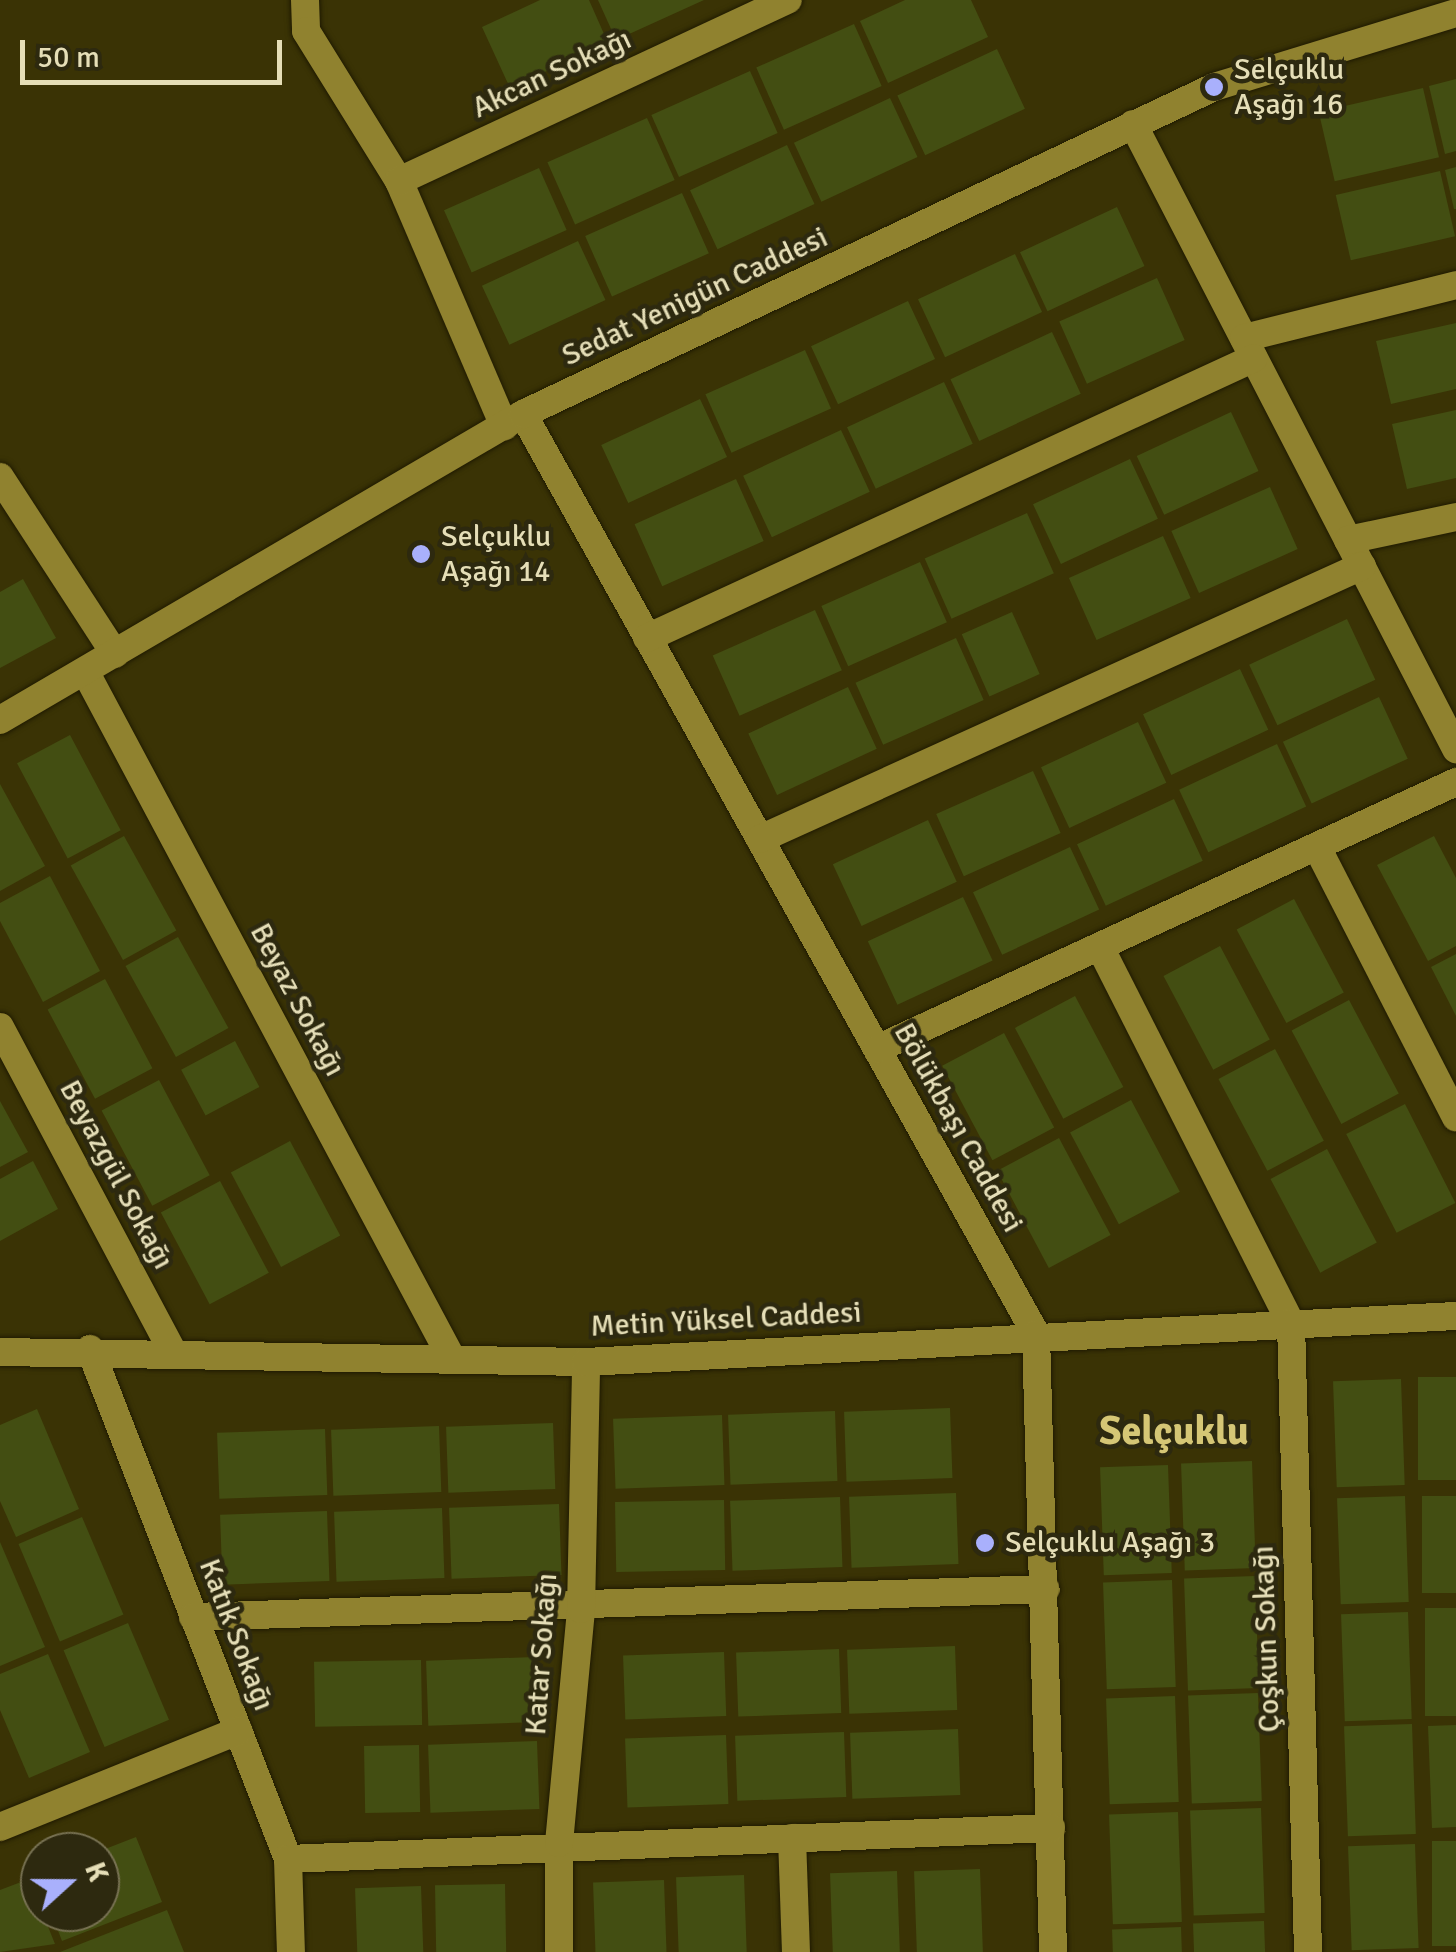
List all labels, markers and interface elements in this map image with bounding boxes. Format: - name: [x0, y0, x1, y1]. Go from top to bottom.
- scale bar: [25, 20, 288, 82]
- street label: Akcan Sokağı: [467, 21, 637, 127]
- text: 50 m: [37, 39, 100, 76]
- place label: Selçuklu Aşağı 16: [1234, 52, 1344, 122]
- marker: Selçuklu Aşağı 16: [1203, 76, 1225, 98]
- street label: Sedat Yenigün Caddesi: [557, 220, 833, 374]
- place label: Selçuklu Aşağı 14: [441, 519, 551, 590]
- marker: Selçuklu Aşağı 14: [410, 543, 432, 565]
- street label: Beyaz Sokağı: [242, 917, 352, 1083]
- street label: Bölükbaşı Caddesi: [886, 1017, 1030, 1239]
- street label: Beyazgül Sokağı: [51, 1074, 181, 1276]
- street label: Metin Yüksel Caddesi: [590, 1295, 862, 1345]
- district label: Selçuklu: [1099, 1407, 1249, 1455]
- place label: Selçuklu Aşağı 3: [1005, 1525, 1215, 1561]
- marker: Selçuklu Aşağı 3: [974, 1532, 996, 1554]
- street label: Çoşkun Sokağı: [1246, 1545, 1288, 1733]
- street label: Katık Sokağı: [191, 1554, 281, 1716]
- street label: Katar Sokağı: [518, 1572, 566, 1736]
- north arrow: [20, 1832, 120, 1932]
- text: K: [77, 1858, 115, 1886]

